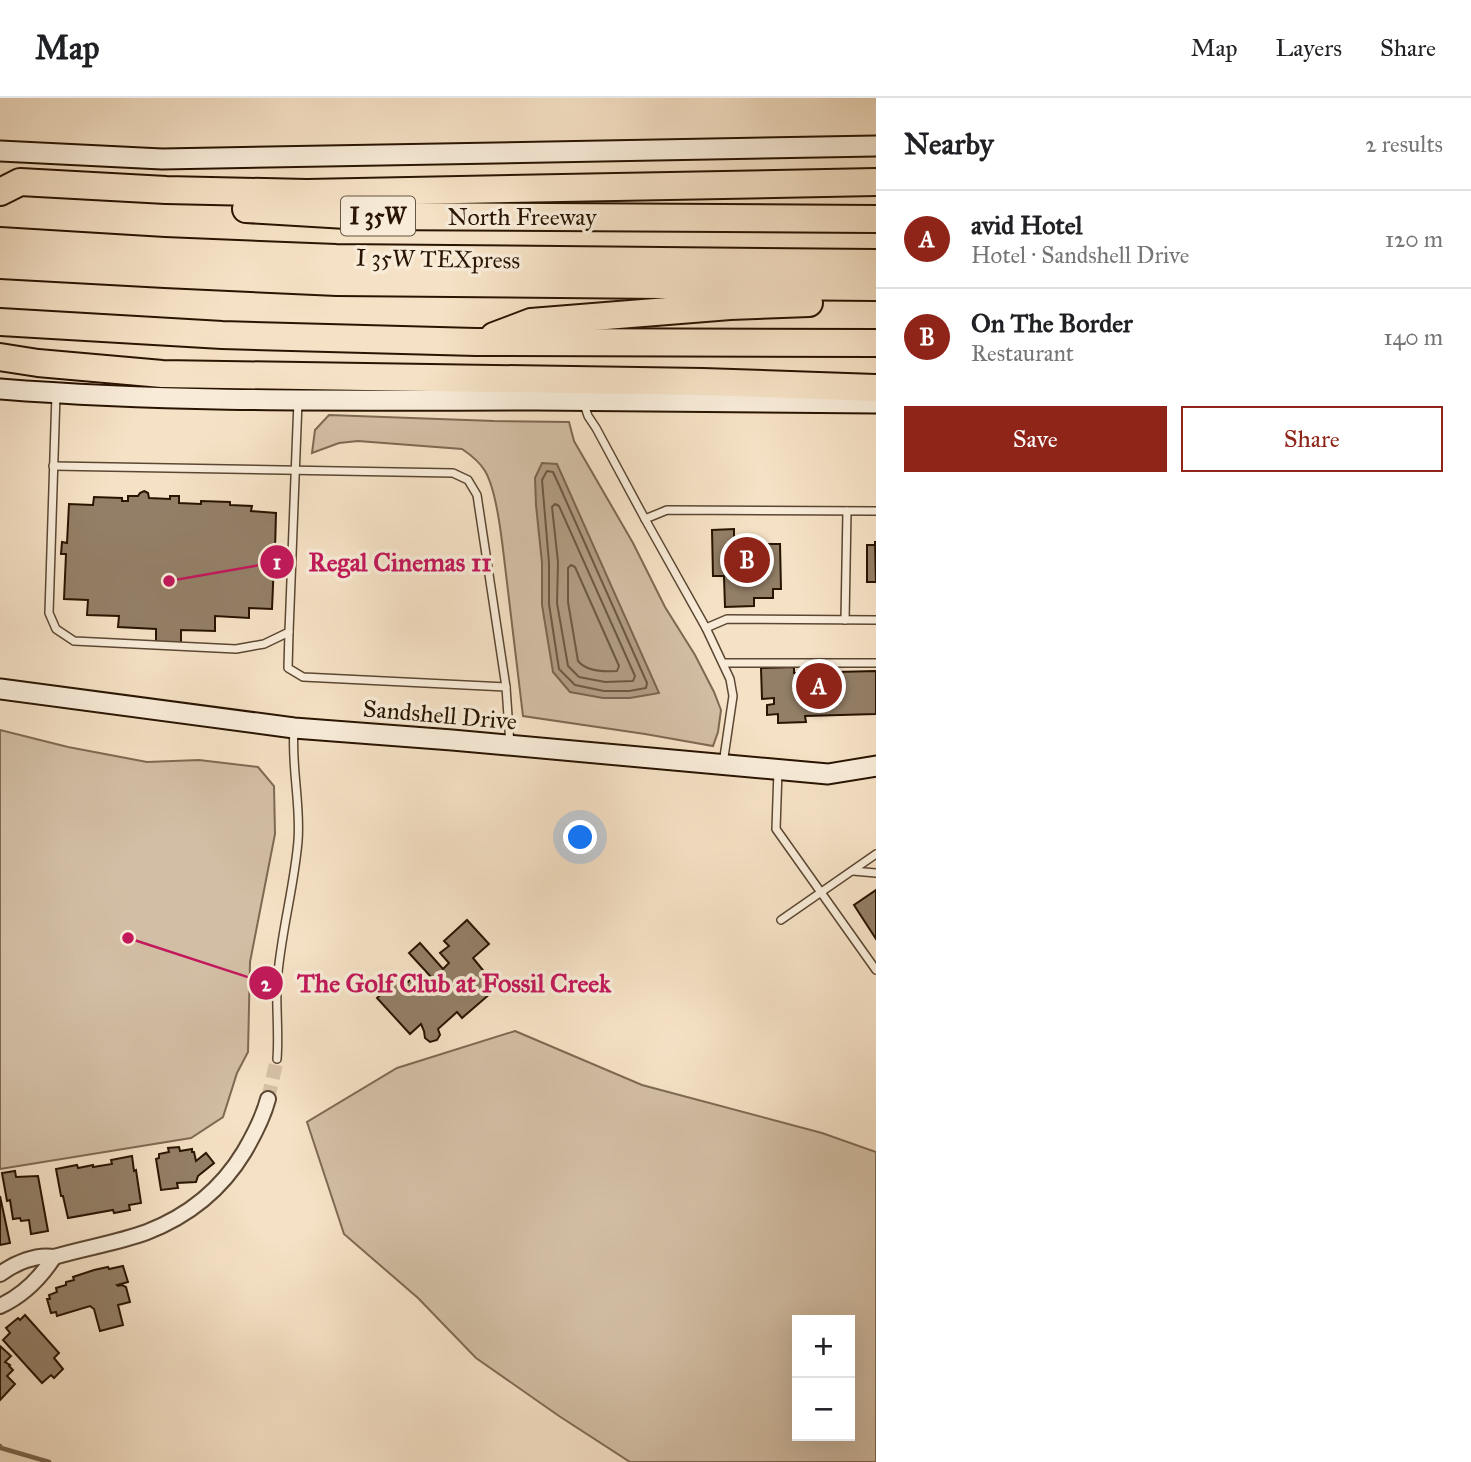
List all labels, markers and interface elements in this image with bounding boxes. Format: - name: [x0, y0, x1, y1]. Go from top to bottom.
- text: Map: [35, 28, 99, 68]
- text: Map: [1191, 33, 1238, 63]
- text: Layers: [1276, 33, 1342, 63]
- text: Share: [1380, 33, 1436, 63]
- text: Nearby: [904, 126, 994, 162]
- text: 2 results: [1365, 130, 1443, 158]
- road number: I 35W: [341, 197, 415, 236]
- street label: North Freeway: [448, 202, 597, 232]
- text: avid Hotel: [971, 209, 1083, 241]
- text: A: [919, 225, 935, 253]
- text: 120 m: [1385, 225, 1443, 253]
- text: Hotel · Sandshell Drive: [971, 241, 1189, 269]
- street label: I 35W TEXpress: [356, 243, 520, 275]
- text: On The Border: [971, 307, 1133, 339]
- text: B: [919, 323, 935, 351]
- text: 140 m: [1383, 323, 1443, 351]
- text: Restaurant: [971, 339, 1074, 367]
- button: Save: [904, 406, 1167, 472]
- button: Share: [1181, 406, 1443, 472]
- pin: B: [724, 534, 770, 586]
- callout: Regal Cinemas 11: [260, 538, 506, 585]
- text: Regal Cinemas 11: [309, 546, 491, 579]
- text: 1: [273, 549, 281, 575]
- pin: A: [796, 660, 842, 712]
- street label: Sandshell Drive: [362, 693, 518, 737]
- your location: [563, 820, 597, 854]
- callout: The Golf Club at Fossil Creek: [248, 960, 626, 1007]
- text: The Golf Club at Fossil Creek: [296, 967, 612, 999]
- text: 2: [261, 971, 272, 997]
- map controls: [792, 1315, 855, 1441]
- button: +: [792, 1315, 855, 1378]
- button: −: [792, 1378, 855, 1441]

